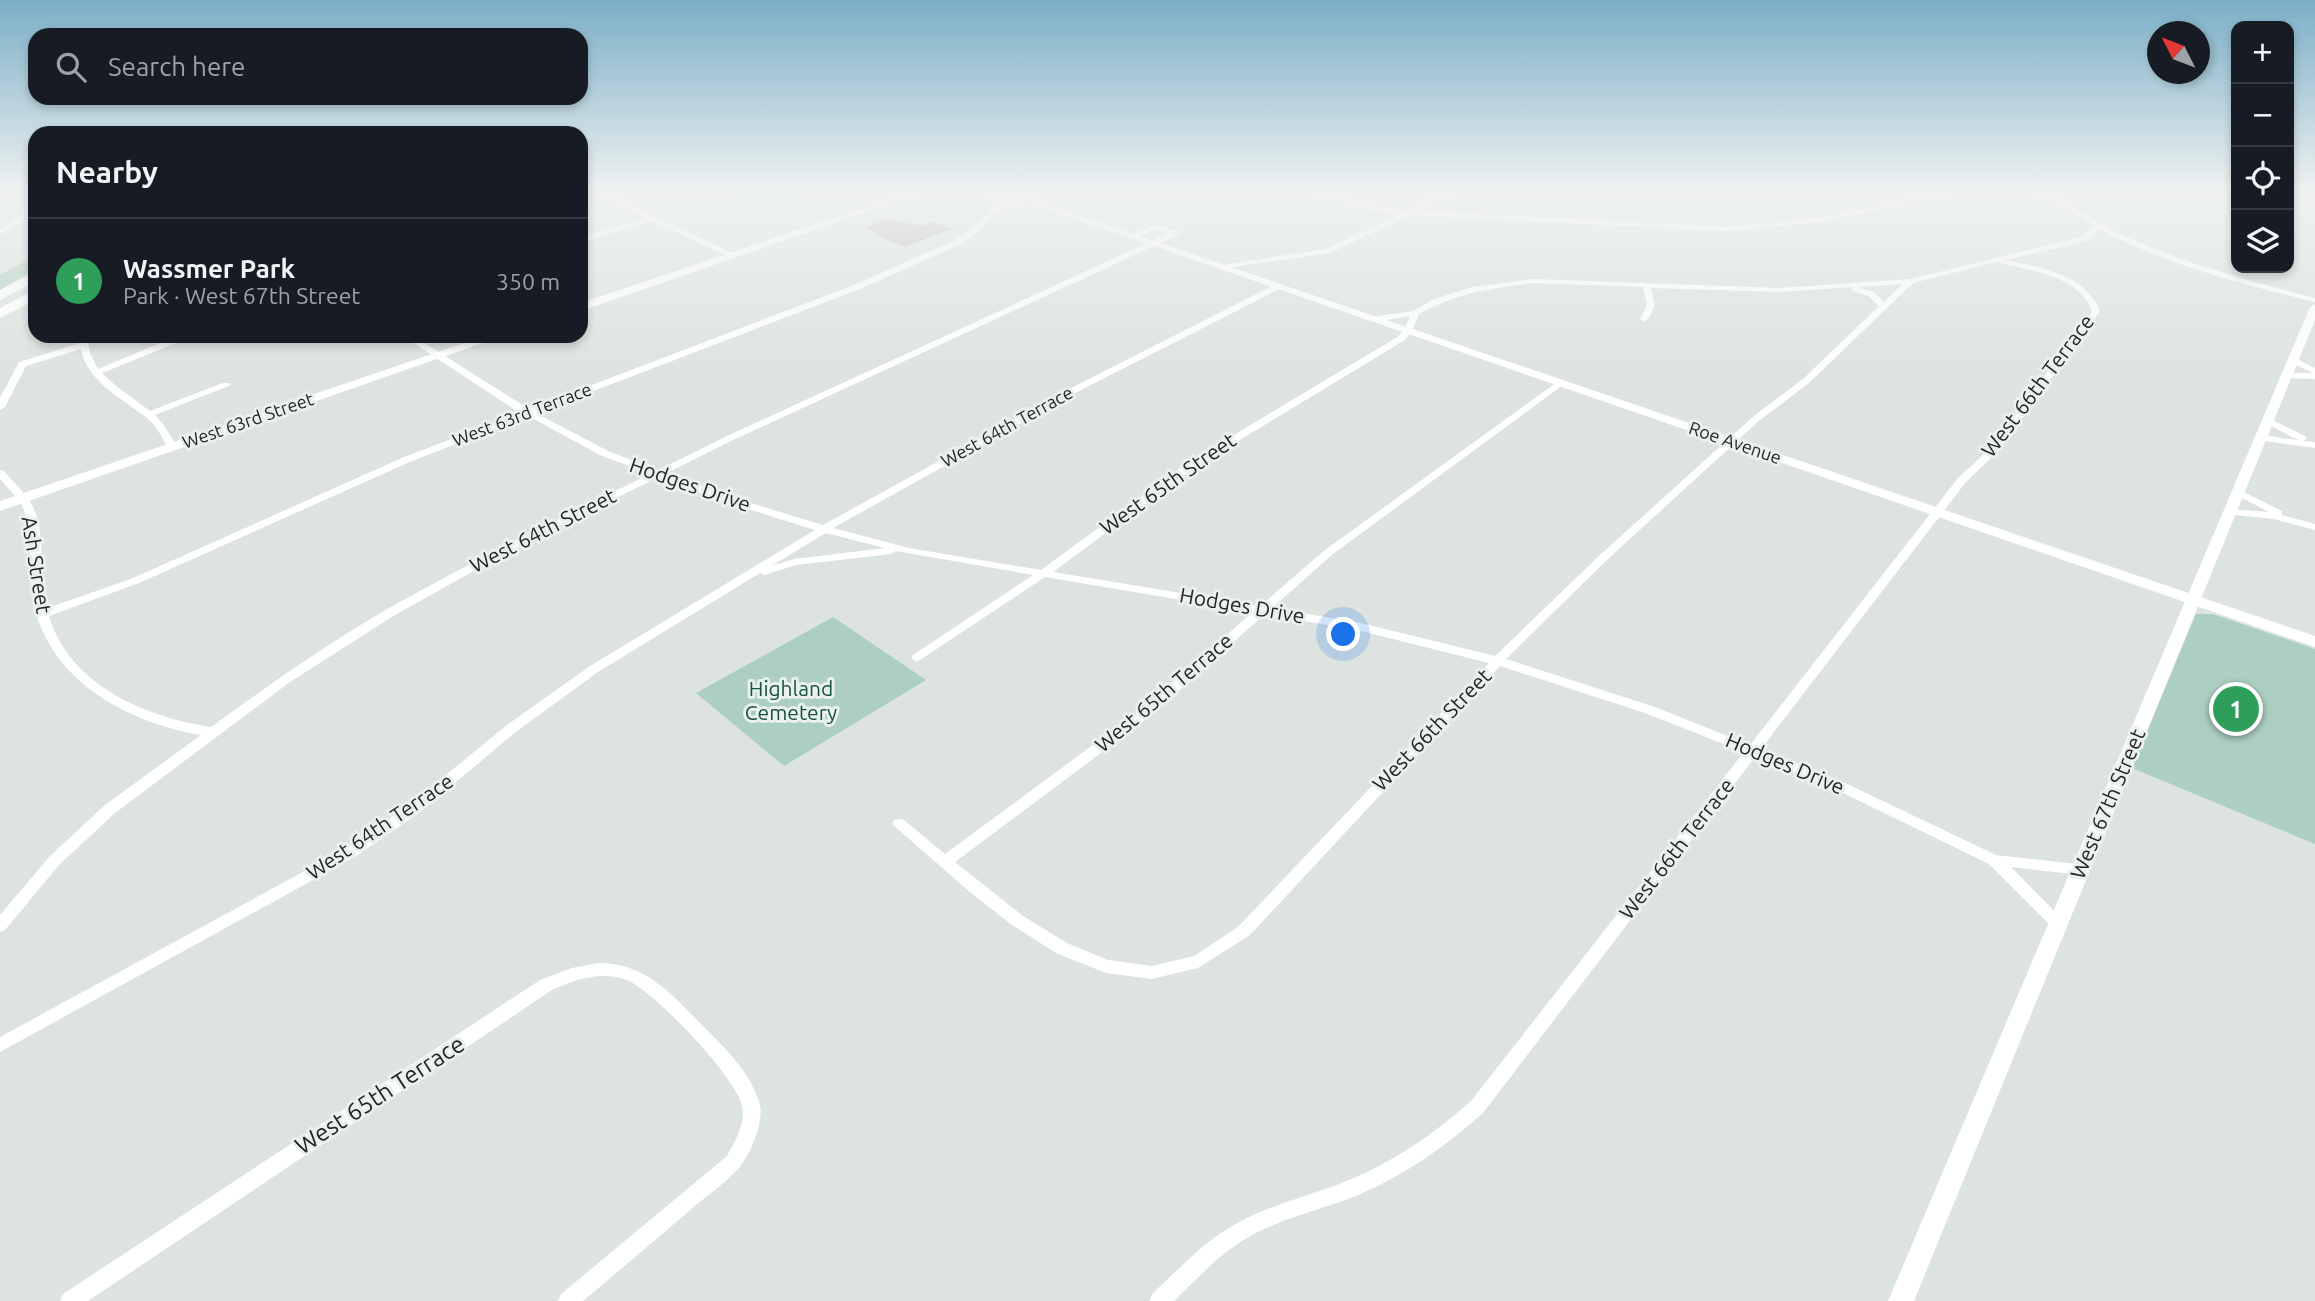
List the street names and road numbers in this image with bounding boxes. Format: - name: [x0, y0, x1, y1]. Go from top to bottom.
- street label: West 66th Terrace: [1976, 310, 2099, 461]
- street label: West 63rd Terrace: [449, 378, 594, 450]
- street label: West 64th Terrace: [937, 382, 1076, 471]
- street label: West 63rd Street: [179, 388, 316, 452]
- street label: Roe Avenue: [1686, 417, 1784, 467]
- street label: West 65th Street: [1095, 427, 1240, 539]
- street label: Hodges Drive: [627, 452, 754, 516]
- street label: West 64th Street: [466, 483, 619, 577]
- street label: Ash Street: [17, 514, 57, 615]
- street label: Hodges Drive: [1178, 582, 1307, 628]
- street label: West 65th Terrace: [1090, 628, 1237, 757]
- street label: West 66th Street: [1367, 663, 1496, 795]
- street label: West 67th Street: [2065, 725, 2149, 882]
- street label: Hodges Drive: [1723, 727, 1848, 799]
- street label: West 64th Terrace: [301, 768, 457, 884]
- street label: West 66th Terrace: [1614, 773, 1739, 923]
- street label: West 65th Terrace: [290, 1030, 469, 1159]

